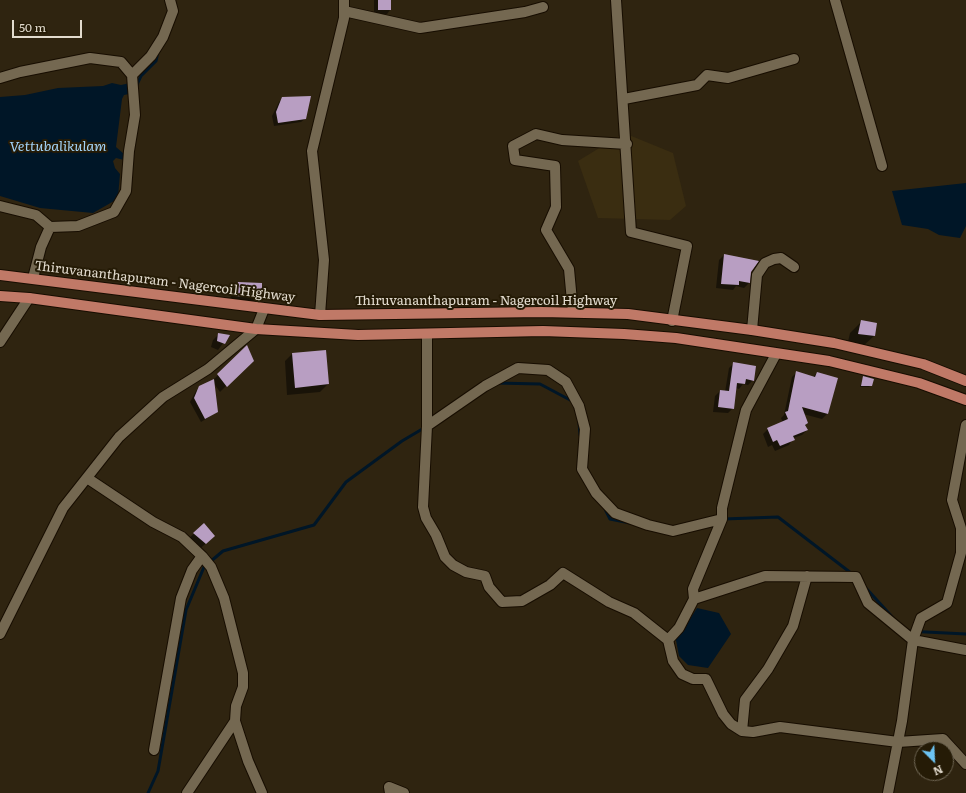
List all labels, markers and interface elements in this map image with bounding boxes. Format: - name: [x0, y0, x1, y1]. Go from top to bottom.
- scale bar: [14, 12, 84, 38]
- text: 50 m: [19, 18, 46, 36]
- water label: Vettubalikulam: [9, 139, 107, 155]
- street label: Thiruvananthapuram - Nagercoil Highway: [34, 258, 296, 306]
- street label: Thiruvananthapuram - Nagercoil Highway: [355, 293, 617, 309]
- north arrow: [914, 741, 954, 781]
- text: N: [931, 762, 946, 780]

